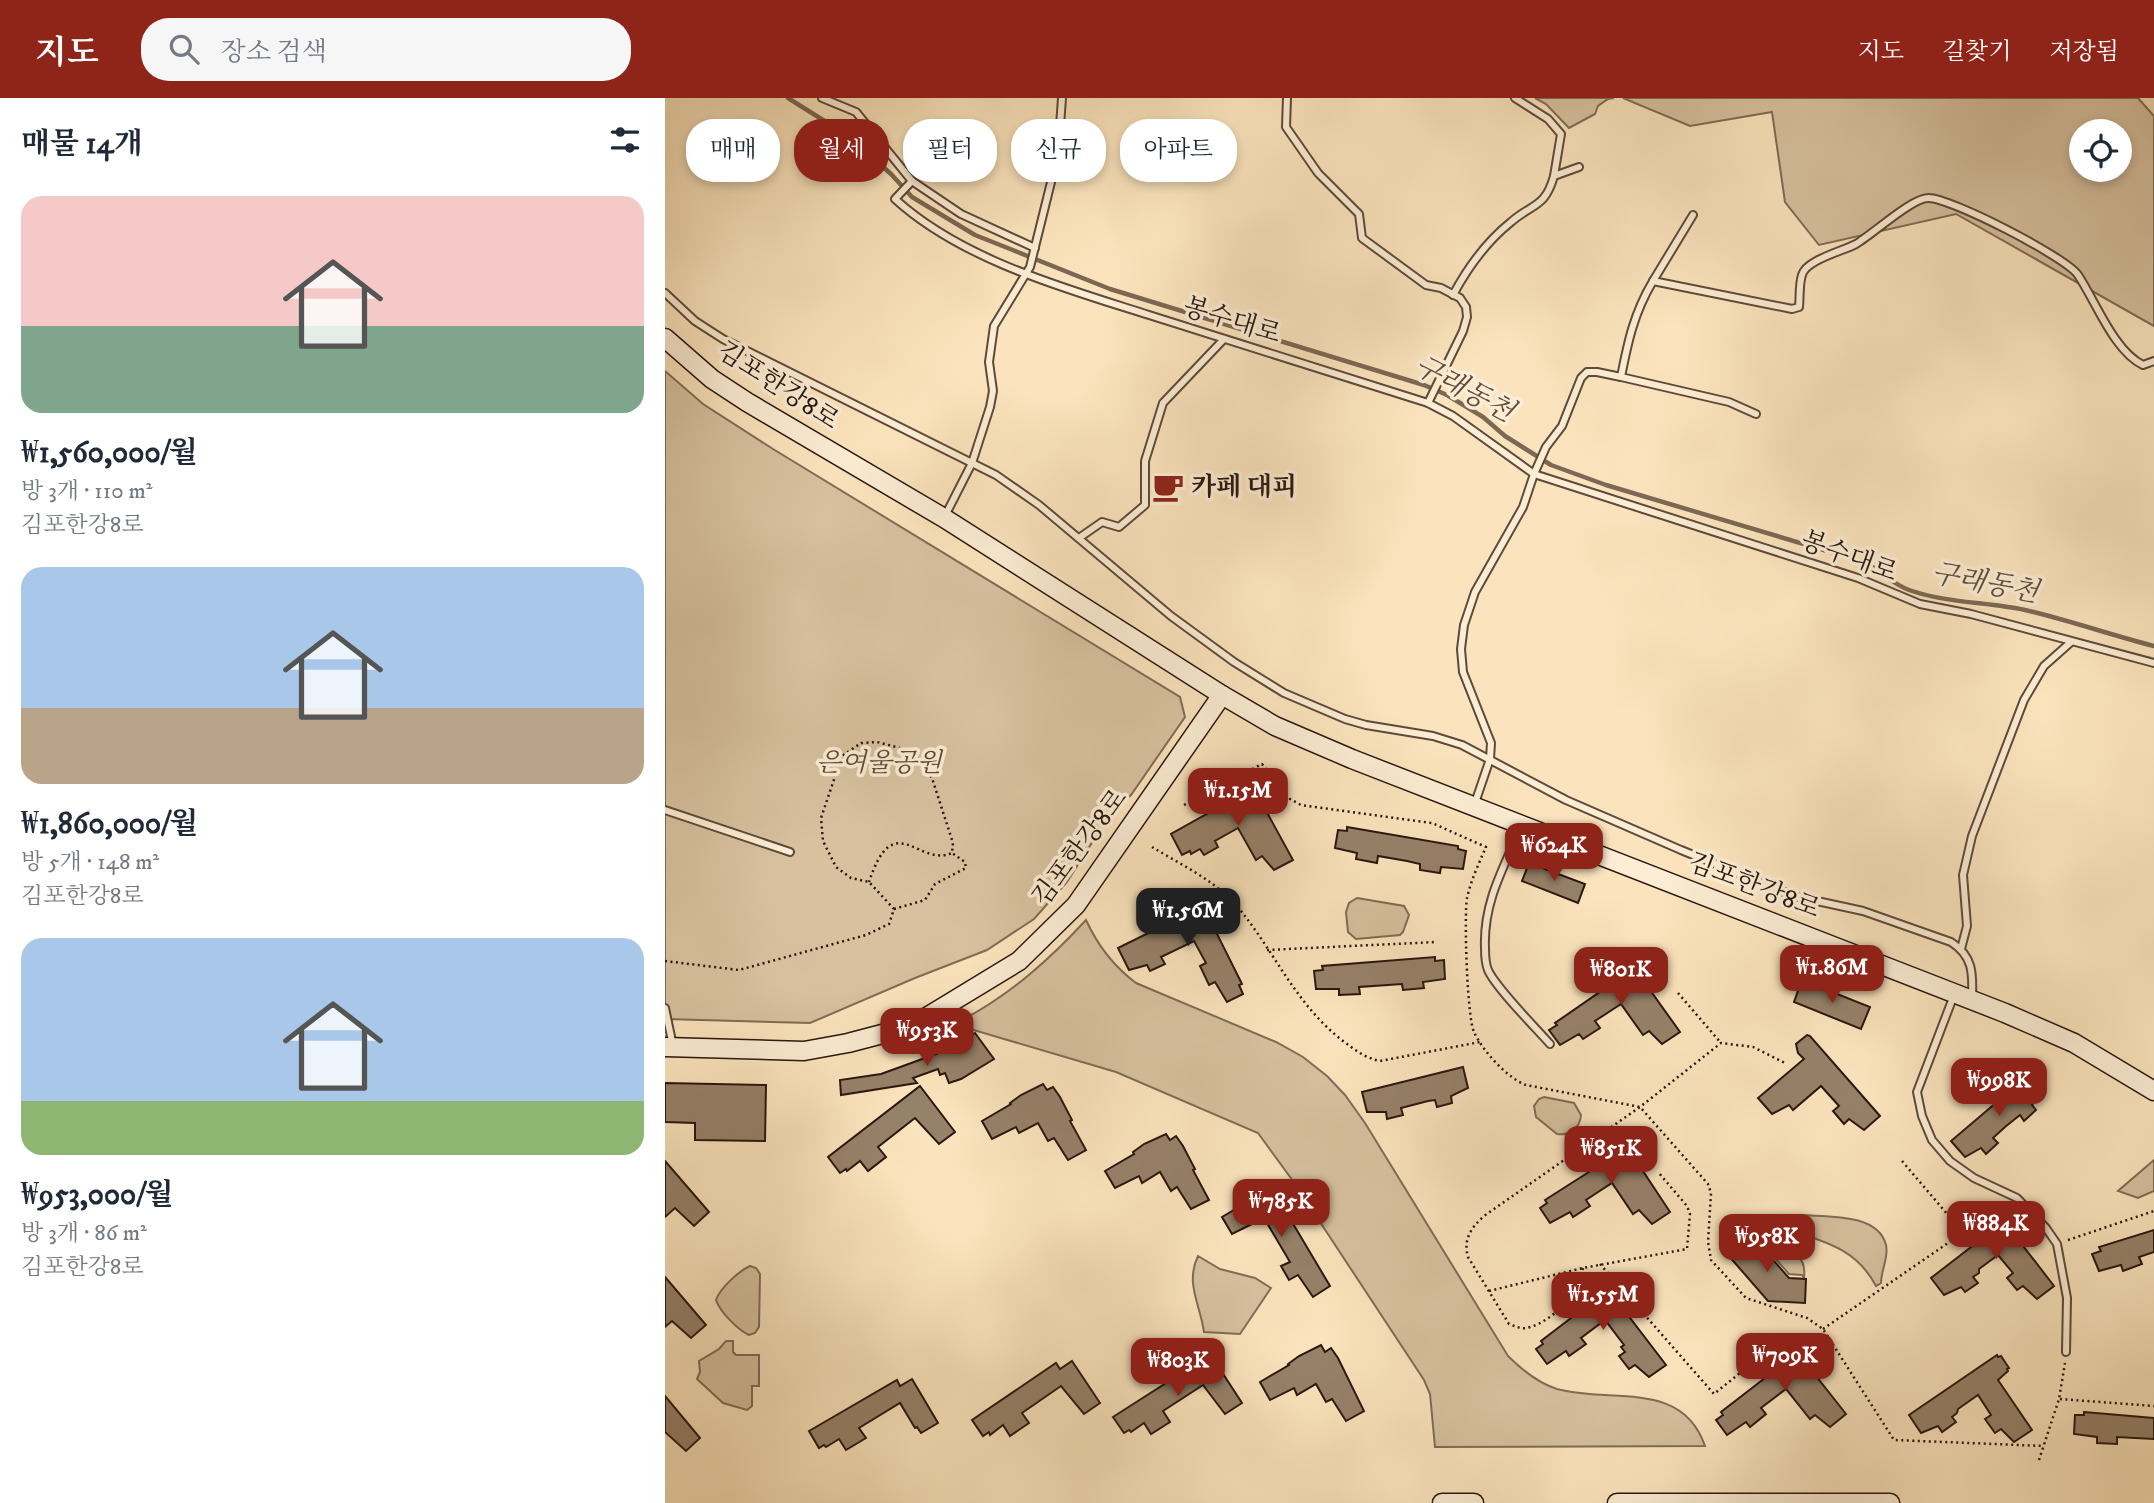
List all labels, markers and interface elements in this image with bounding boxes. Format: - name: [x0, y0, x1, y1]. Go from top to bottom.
- search box: [141, 18, 631, 81]
- icon: search: [165, 30, 203, 68]
- text: 지도: [35, 33, 99, 74]
- text: 장소 검색: [221, 36, 327, 69]
- text: 지도: [1858, 37, 1904, 67]
- text: 길찾기: [1942, 37, 2011, 67]
- text: 저장됨: [2049, 37, 2119, 67]
- chip: 매매: [686, 119, 780, 182]
- chip: 월세: [794, 119, 889, 182]
- chip: 필터: [903, 119, 997, 182]
- chip: 신규: [1011, 119, 1106, 182]
- chip: 아파트: [1120, 119, 1237, 182]
- map controls: [2069, 119, 2132, 182]
- button: locate: [2069, 119, 2132, 182]
- icon: filters: [606, 121, 644, 159]
- text: 매물 14개: [21, 126, 143, 163]
- icon: home: [270, 241, 396, 367]
- street label: 봉수대로: [1179, 291, 1285, 351]
- street label: 김포한강8로: [711, 334, 845, 438]
- water label: 구래동천: [1408, 348, 1522, 431]
- text: ₩1,560,000/월: [21, 435, 198, 472]
- cafe icon: 카페 대피: [1151, 470, 1185, 504]
- place label: 카페 대피: [1191, 471, 1297, 504]
- text: 방 3개 · 110 m²: [21, 477, 153, 506]
- text: 김포한강8로: [21, 511, 144, 540]
- street label: 봉수대로: [1796, 524, 1902, 590]
- water label: 구래동천: [1929, 555, 2043, 611]
- icon: home: [270, 612, 396, 738]
- park label: 은여울공원: [816, 747, 944, 780]
- pin: ₩1.15M: [1181, 768, 1295, 828]
- text: ₩1.15M: [1204, 776, 1272, 805]
- street label: 김포한강8로: [1025, 783, 1135, 913]
- text: ₩1,860,000/월: [21, 806, 198, 843]
- pin: ₩624K: [1505, 824, 1603, 883]
- text: ₩624K: [1521, 831, 1587, 860]
- street label: 김포한강8로: [1683, 846, 1825, 926]
- text: 방 5개 · 148 m²: [21, 848, 159, 877]
- text: 김포한강8로: [21, 882, 144, 911]
- pin: ₩1.56M: [1131, 888, 1245, 948]
- text: ₩1.56M: [1152, 896, 1224, 925]
- pin: ₩1.86M: [1775, 946, 1889, 1005]
- pin: ₩801K: [1572, 948, 1670, 1007]
- text: ₩1.86M: [1796, 953, 1868, 982]
- text: ₩801K: [1590, 955, 1652, 984]
- icon: home: [270, 983, 396, 1109]
- pin: ₩953K: [878, 1009, 976, 1068]
- text: ₩953K: [896, 1016, 958, 1045]
- pin: ₩998K: [1950, 1058, 2048, 1118]
- text: ₩998K: [1967, 1066, 2031, 1095]
- pin: ₩851K: [1562, 1126, 1660, 1186]
- text: ₩851K: [1580, 1134, 1642, 1163]
- text: ₩953,000/월: [21, 1177, 173, 1214]
- pin: ₩785K: [1232, 1180, 1330, 1239]
- text: ₩785K: [1249, 1187, 1313, 1216]
- pin: ₩884K: [1947, 1202, 2045, 1261]
- text: ₩884K: [1963, 1209, 2029, 1238]
- pin: ₩958K: [1718, 1214, 1816, 1274]
- text: 방 3개 · 86 m²: [21, 1219, 147, 1248]
- text: ₩958K: [1735, 1222, 1799, 1251]
- text: 김포한강8로: [21, 1253, 144, 1282]
- pin: ₩1.55M: [1546, 1272, 1660, 1332]
- text: ₩1.55M: [1567, 1280, 1639, 1309]
- pin: ₩709K: [1736, 1334, 1834, 1393]
- pin: ₩803K: [1129, 1338, 1227, 1398]
- text: ₩709K: [1752, 1341, 1818, 1370]
- text: ₩803K: [1147, 1346, 1209, 1375]

